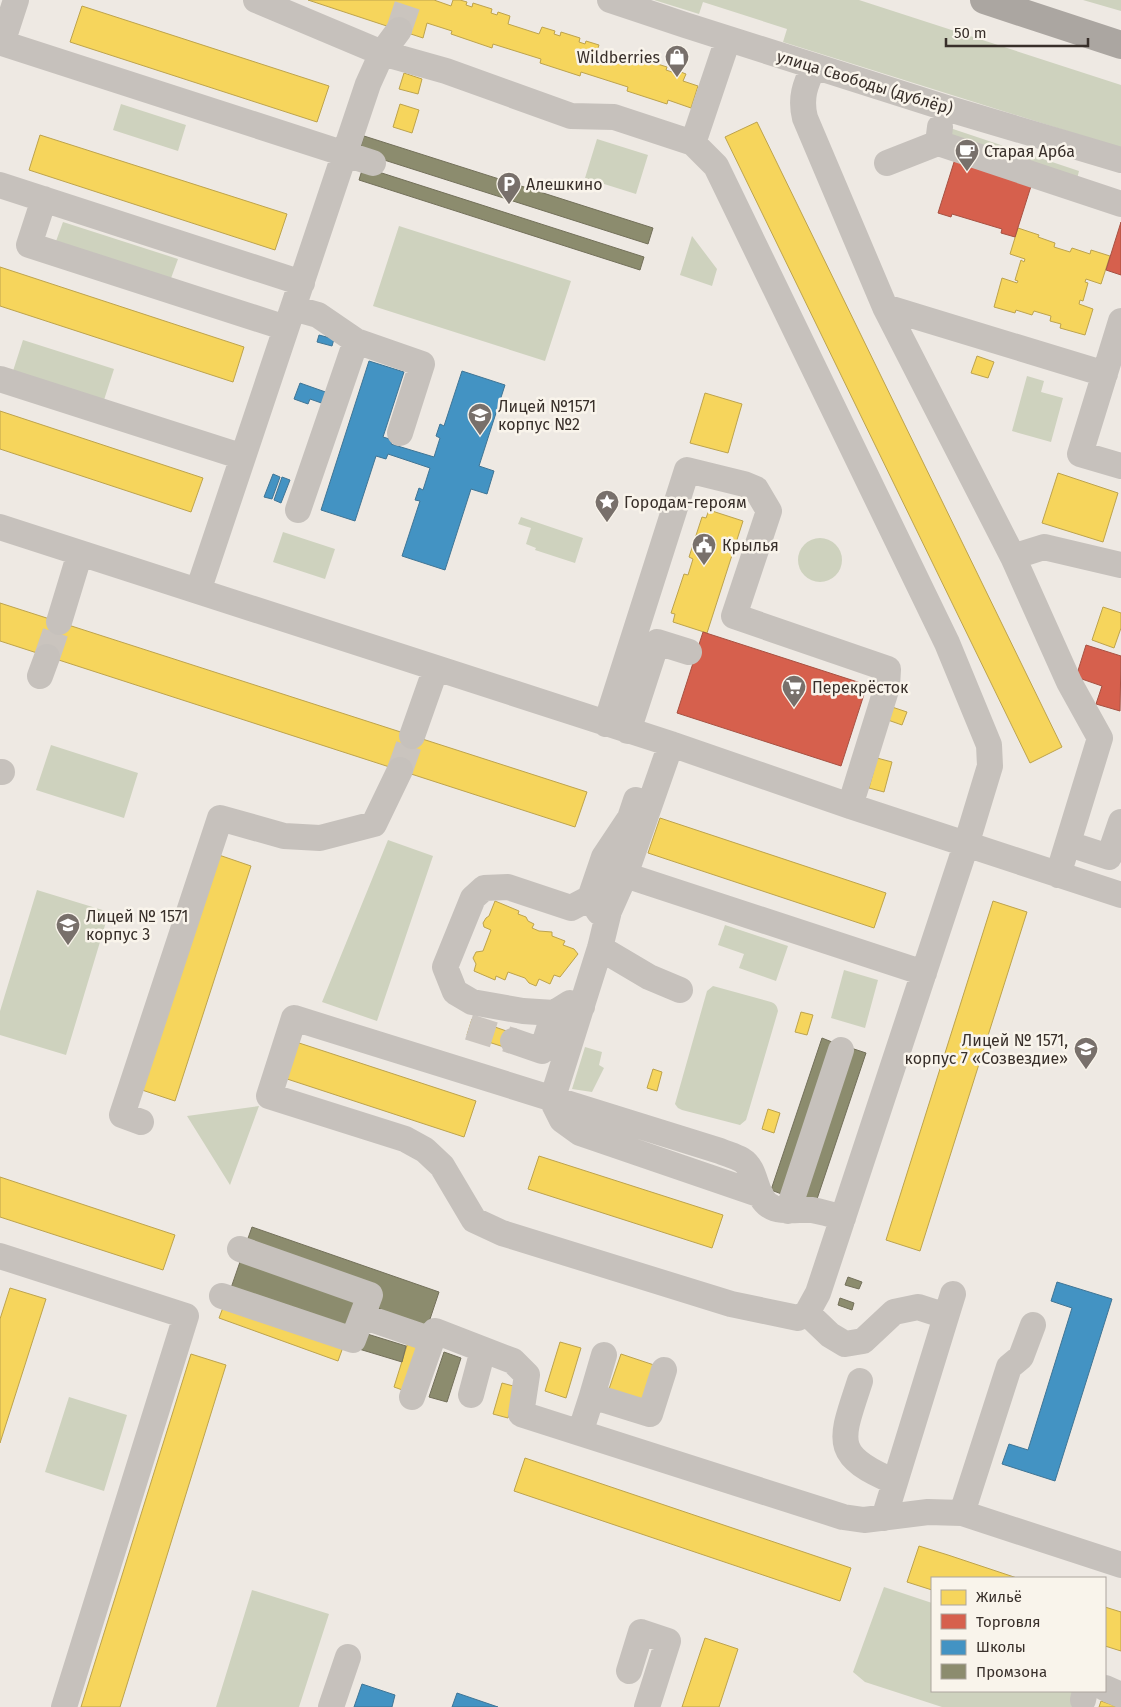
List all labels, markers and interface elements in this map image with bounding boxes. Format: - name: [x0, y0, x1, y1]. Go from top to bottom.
- scale bar: [946, 15, 1088, 47]
- text: 50 m: [954, 24, 987, 42]
- shop icon: Wildberries: [664, 44, 690, 78]
- street label: улица Свободы (дублёр): [775, 47, 955, 118]
- place label: Wildberries: [577, 48, 660, 67]
- cafe icon: Старая Арба: [954, 138, 980, 172]
- place label: Старая Арба: [984, 142, 1075, 161]
- parking icon: Алешкино: [496, 171, 522, 205]
- place label: Алешкино: [526, 175, 603, 194]
- place label: Лицей №1571 корпус №2: [498, 397, 596, 434]
- school or university icon: Лицей №1571 корпус №2: [467, 402, 493, 436]
- place icon: Городам-героям: [594, 489, 620, 523]
- place label: Городам-героям: [624, 493, 747, 512]
- public building icon: Крылья: [691, 532, 717, 566]
- place label: Крылья: [722, 536, 779, 555]
- supermarket icon: Перекрёсток: [781, 674, 807, 708]
- place label: Перекрёсток: [812, 678, 909, 697]
- place label: Лицей № 1571 корпус 3: [86, 907, 188, 944]
- school or university icon: Лицей № 1571 корпус 3: [55, 912, 81, 946]
- place label: Лицей № 1571, корпус 7 «Созвездие»: [905, 1031, 1068, 1068]
- school or university icon: Лицей № 1571, корпус 7 «Созвездие»: [1073, 1036, 1099, 1070]
- legend: [931, 1577, 1106, 1692]
- text: Жильё: [976, 1588, 1022, 1606]
- text: Торговля: [976, 1613, 1041, 1631]
- text: Школы: [976, 1638, 1026, 1656]
- text: Промзона: [976, 1663, 1047, 1681]

